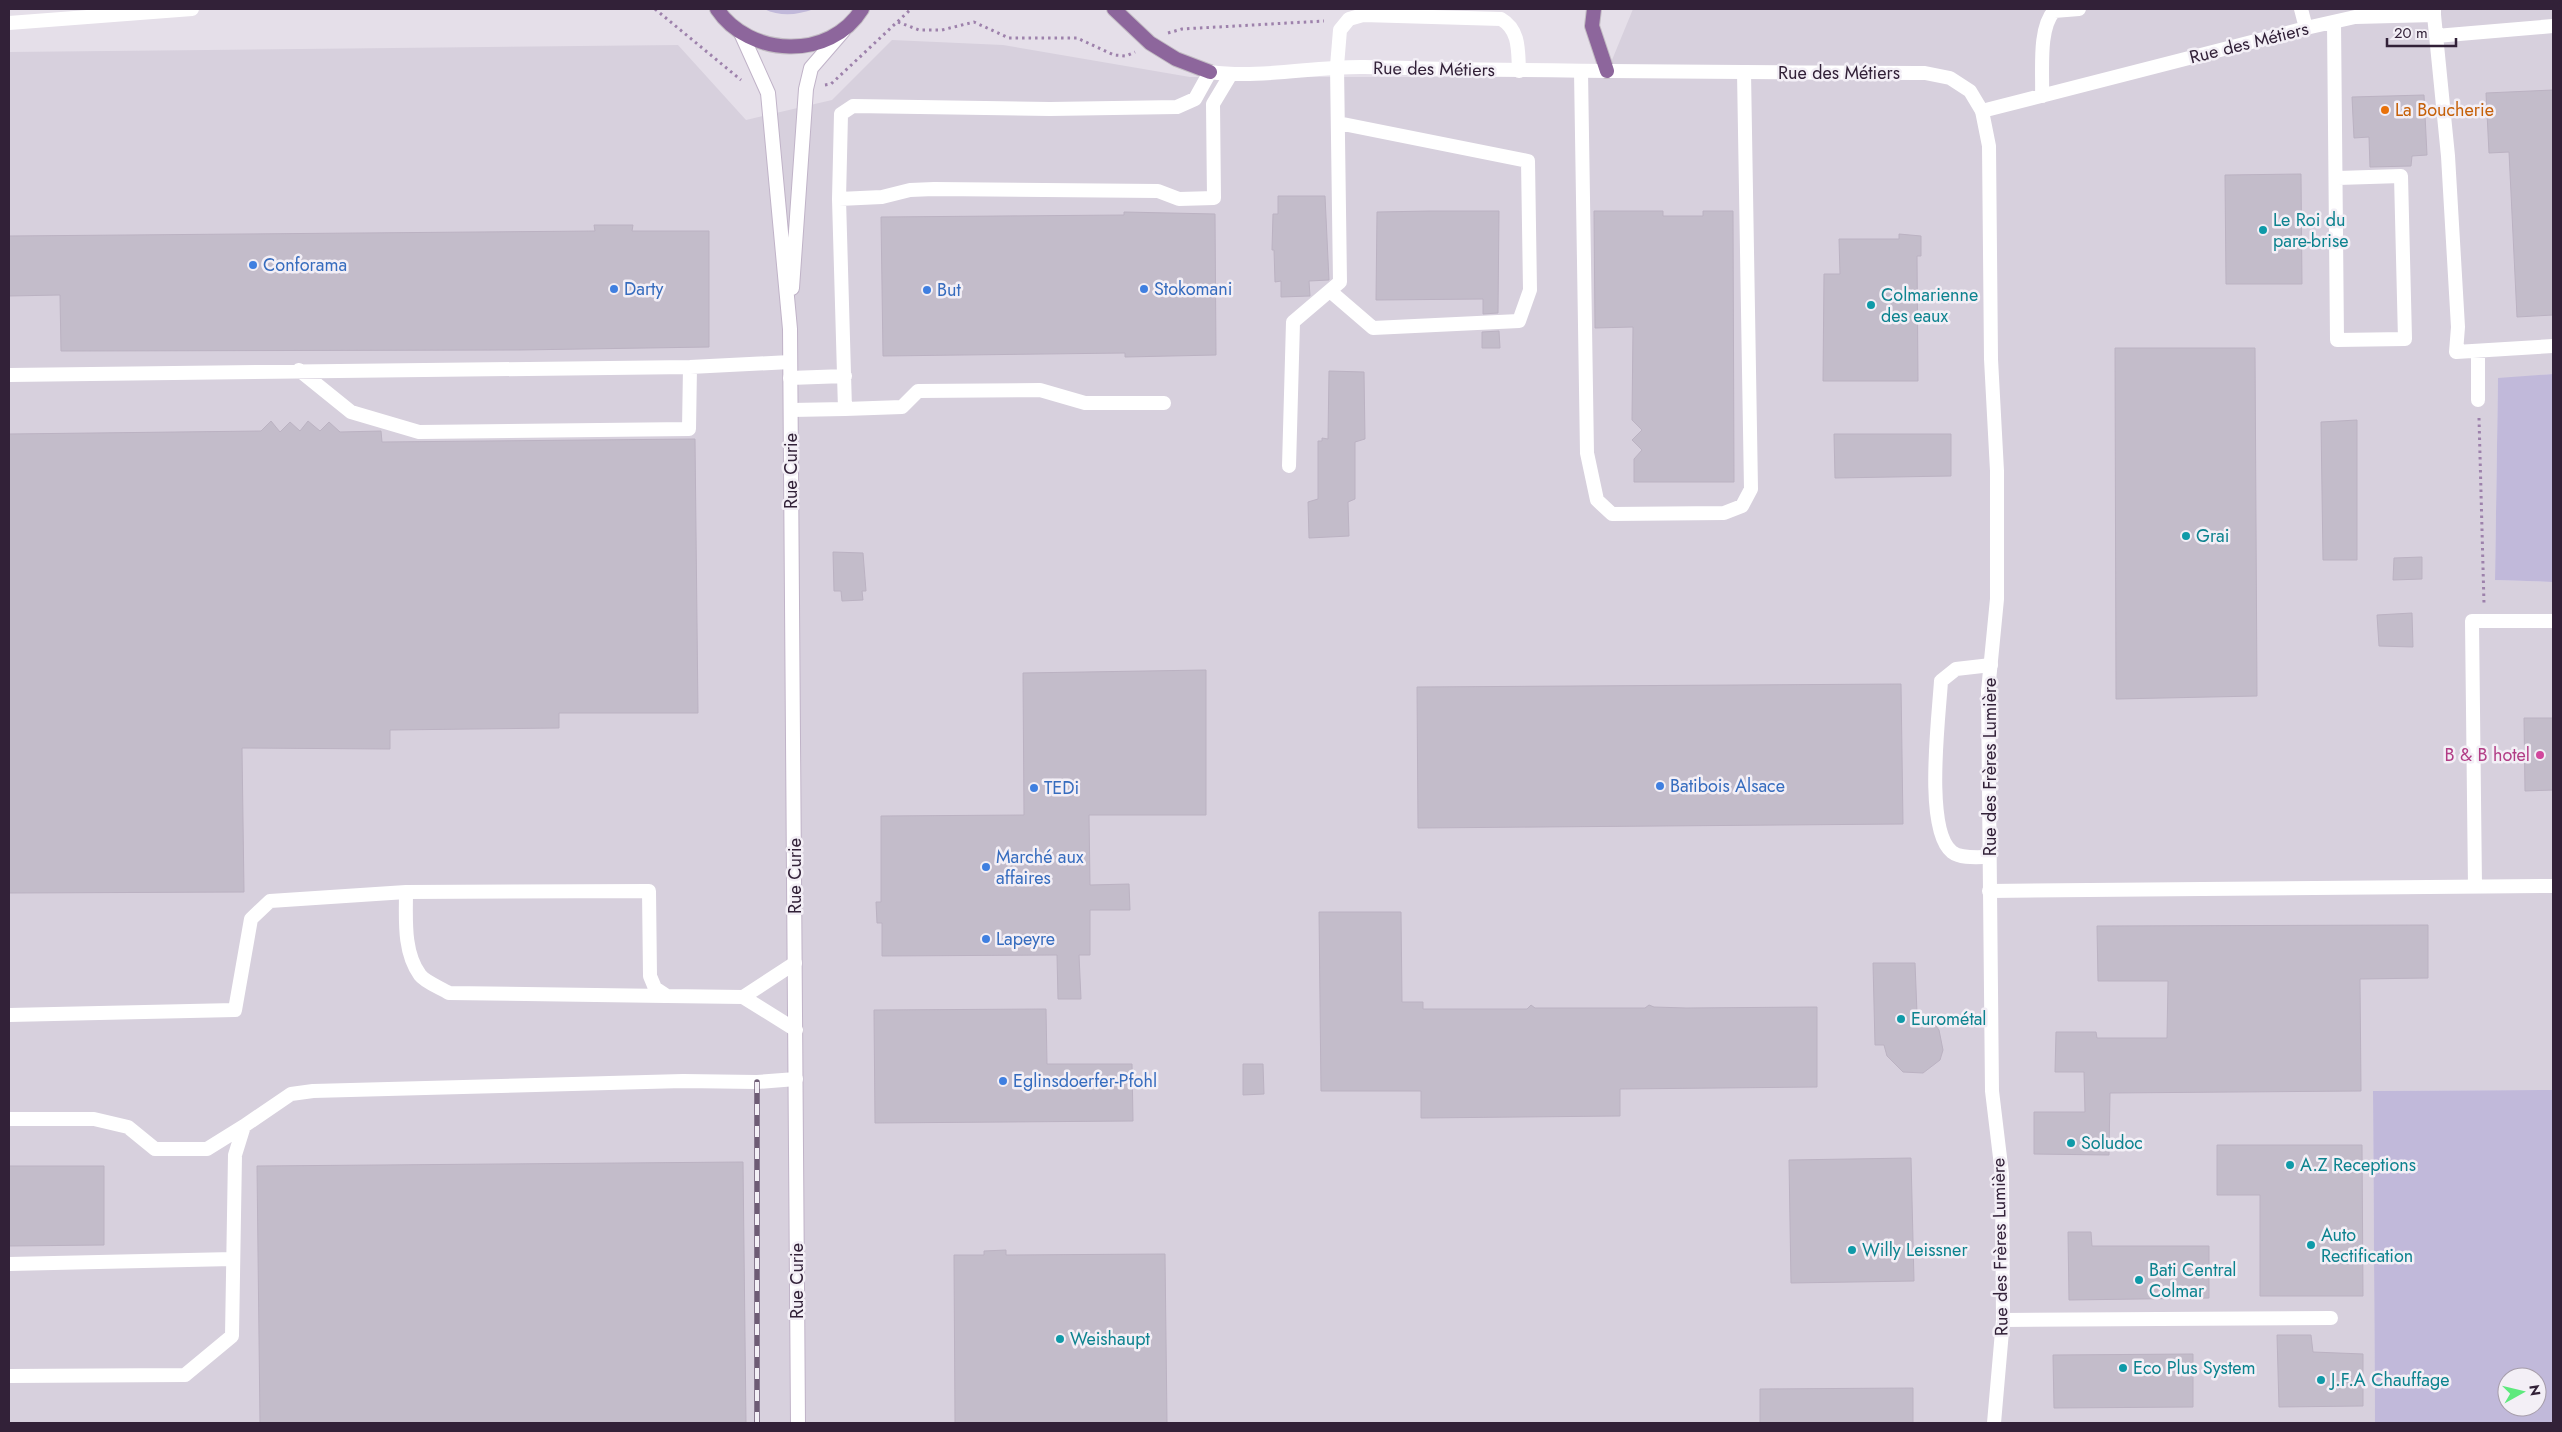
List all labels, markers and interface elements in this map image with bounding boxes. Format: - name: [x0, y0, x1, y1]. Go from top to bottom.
- scale bar: [2387, 15, 2456, 47]
- street label: Rue des Métiers: [2187, 16, 2311, 70]
- text: 20 m: [2394, 22, 2428, 44]
- street label: Rue des Métiers: [1373, 55, 1495, 83]
- street label: Rue des Métiers: [1778, 60, 1900, 86]
- place label: La Boucherie: [2395, 97, 2494, 123]
- marker: La Boucherie: [2379, 104, 2391, 116]
- place label: Le Roi du pare-brise: [2273, 207, 2349, 254]
- marker: Le Roi du pare-brise: [2257, 224, 2269, 236]
- place label: Conforama: [263, 252, 347, 278]
- marker: Conforama: [247, 259, 259, 271]
- place label: Darty: [624, 276, 663, 302]
- place label: Stokomani: [1154, 276, 1232, 302]
- place label: But: [937, 277, 961, 303]
- place label: Colmarienne des eaux: [1881, 282, 1978, 329]
- marker: Darty: [608, 283, 620, 295]
- marker: Stokomani: [1138, 283, 1150, 295]
- marker: But: [921, 284, 933, 296]
- marker: Colmarienne des eaux: [1865, 299, 1877, 311]
- street label: Rue Curie: [778, 433, 804, 509]
- place label: Grai: [2196, 523, 2229, 549]
- marker: Grai: [2180, 530, 2192, 542]
- street label: Rue des Frères Lumière: [1977, 678, 2003, 856]
- place label: B & B hotel: [2445, 742, 2530, 768]
- marker: B & B hotel: [2534, 749, 2546, 761]
- place label: Batibois Alsace: [1670, 773, 1785, 799]
- place label: TEDi: [1044, 775, 1079, 801]
- marker: Batibois Alsace: [1654, 780, 1666, 792]
- marker: TEDi: [1028, 782, 1040, 794]
- street label: Rue Curie: [782, 838, 808, 914]
- place label: Marché aux affaires: [996, 844, 1084, 891]
- marker: Marché aux affaires: [980, 861, 992, 873]
- place label: Lapeyre: [996, 926, 1055, 952]
- marker: Lapeyre: [980, 933, 992, 945]
- place label: Eurométal: [1911, 1006, 1987, 1032]
- marker: Eurométal: [1895, 1013, 1907, 1025]
- place label: Eglinsdoerfer-Pfohl: [1013, 1068, 1157, 1094]
- marker: Eglinsdoerfer-Pfohl: [997, 1075, 1009, 1087]
- place label: Soludoc: [2081, 1130, 2143, 1156]
- marker: Soludoc: [2065, 1137, 2077, 1149]
- place label: A.Z Receptions: [2300, 1152, 2416, 1178]
- street label: Rue des Frères Lumière: [1985, 1158, 2015, 1336]
- marker: A.Z Receptions: [2284, 1159, 2296, 1171]
- place label: Auto Rectification: [2321, 1222, 2413, 1269]
- place label: Willy Leissner: [1862, 1237, 1968, 1263]
- marker: Auto Rectification: [2305, 1239, 2317, 1251]
- street label: Rue Curie: [784, 1243, 810, 1319]
- marker: Willy Leissner: [1846, 1244, 1858, 1256]
- place label: Bati Central Colmar: [2149, 1257, 2236, 1304]
- marker: Bati Central Colmar: [2133, 1274, 2145, 1286]
- place label: Weishaupt: [1070, 1326, 1150, 1352]
- marker: Weishaupt: [1054, 1333, 1066, 1345]
- place label: Eco Plus System: [2133, 1355, 2256, 1381]
- marker: Eco Plus System: [2117, 1362, 2129, 1374]
- place label: J.F.A Chauffage: [2329, 1367, 2450, 1393]
- north arrow: [2497, 1367, 2547, 1417]
- marker: J.F.A Chauffage: [2315, 1374, 2327, 1386]
- text: N: [2524, 1383, 2546, 1397]

